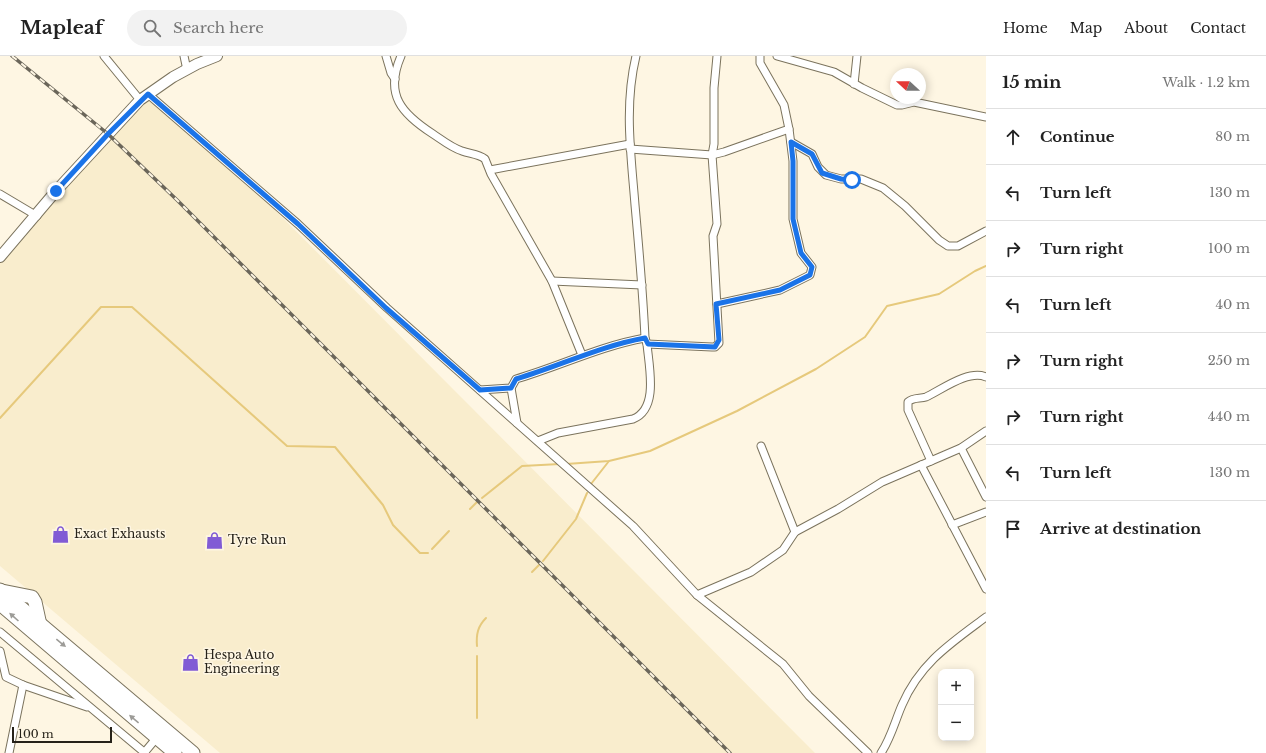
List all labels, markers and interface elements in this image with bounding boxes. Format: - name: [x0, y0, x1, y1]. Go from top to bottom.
- search box: [127, 10, 407, 46]
- text: Mapleaf: [20, 16, 103, 39]
- icon: search: [141, 17, 163, 39]
- text: Search here: [173, 18, 264, 37]
- text: Home: [1003, 19, 1048, 37]
- text: Map: [1070, 19, 1102, 37]
- text: About: [1124, 19, 1168, 37]
- text: Contact: [1190, 19, 1246, 37]
- north arrow: [890, 68, 926, 104]
- text: 15 min: [1002, 72, 1061, 93]
- text: Walk · 1.2 km: [1162, 74, 1250, 91]
- icon: ahead: [1002, 126, 1024, 148]
- text: Continue: [1040, 127, 1115, 146]
- text: 80 m: [1215, 128, 1250, 145]
- route start: [843, 171, 861, 189]
- route end: [47, 182, 65, 200]
- icon: left: [1002, 182, 1024, 204]
- text: Turn left: [1040, 183, 1111, 202]
- text: 130 m: [1209, 184, 1250, 201]
- icon: right: [1002, 238, 1024, 260]
- text: Turn right: [1040, 239, 1123, 258]
- text: 100 m: [1208, 240, 1250, 257]
- icon: left: [1002, 294, 1024, 316]
- text: Turn left: [1040, 295, 1111, 314]
- text: 40 m: [1215, 296, 1250, 313]
- icon: right: [1002, 350, 1024, 372]
- text: Turn right: [1040, 351, 1123, 370]
- text: 250 m: [1208, 352, 1250, 369]
- icon: right: [1002, 406, 1024, 428]
- text: Turn right: [1040, 407, 1123, 426]
- text: 440 m: [1208, 408, 1250, 425]
- icon: left: [1002, 462, 1024, 484]
- text: Turn left: [1040, 463, 1111, 482]
- text: 130 m: [1209, 464, 1250, 481]
- icon: arrive: [1002, 518, 1024, 540]
- text: Arrive at destination: [1040, 519, 1201, 538]
- shop icon: Exact Exhausts: [51, 524, 71, 544]
- place label: Exact Exhausts: [74, 526, 165, 541]
- shop icon: Tyre Run: [205, 530, 225, 550]
- place label: Tyre Run: [228, 532, 286, 547]
- one-way arrow: [8, 612, 19, 621]
- one-way arrow: [56, 638, 67, 647]
- place label: Hespa Auto Engineering: [204, 647, 280, 676]
- shop icon: Hespa Auto Engineering: [181, 652, 201, 672]
- map controls: [938, 669, 974, 741]
- button: +: [938, 669, 974, 705]
- button: −: [938, 705, 974, 741]
- one-way arrow: [129, 714, 140, 723]
- scale bar: [12, 725, 112, 744]
- text: 100 m: [18, 727, 54, 741]

